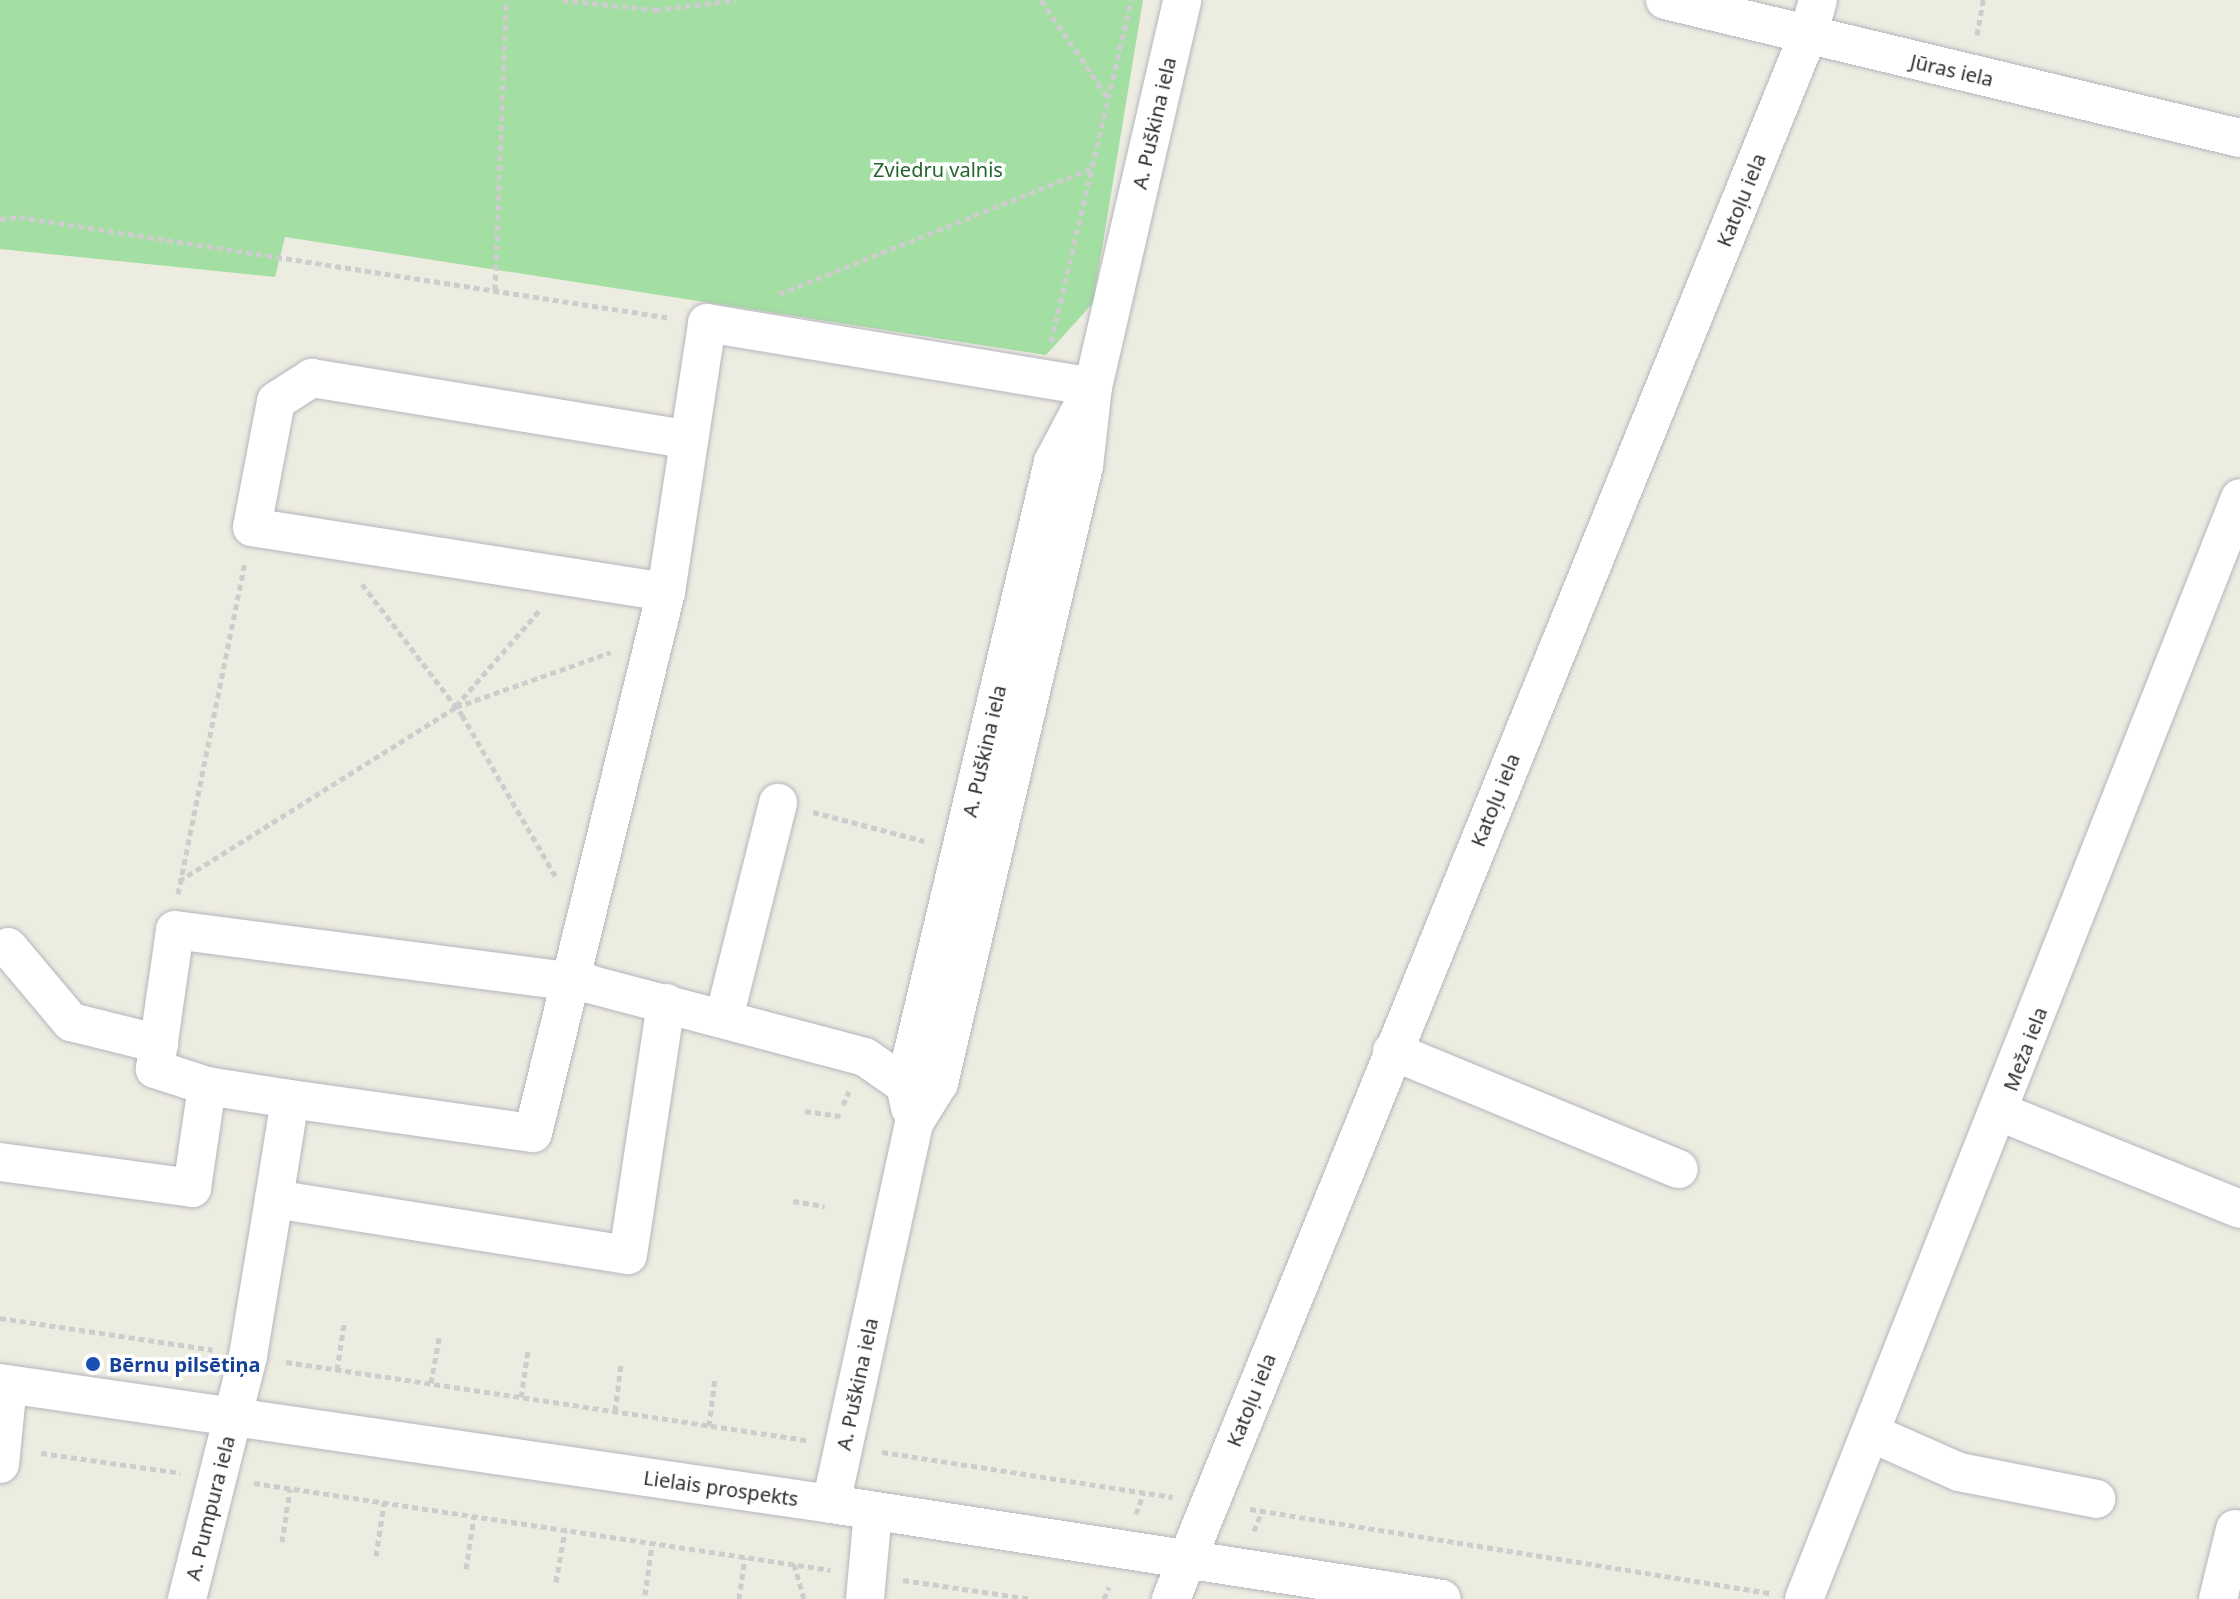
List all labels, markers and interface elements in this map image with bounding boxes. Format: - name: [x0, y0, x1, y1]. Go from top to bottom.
- street label: Jūras iela: [1908, 49, 1996, 91]
- street label: A. Puškina iela: [1127, 55, 1181, 191]
- street label: Katoļu iela: [1711, 150, 1771, 250]
- park label: Zviedru valnis: [873, 157, 1003, 181]
- street label: A. Puškina iela: [957, 683, 1011, 819]
- street label: Katoļu iela: [1465, 750, 1525, 850]
- street label: Meža iela: [1998, 1004, 2052, 1094]
- street label: A. Puškina iela: [831, 1316, 883, 1452]
- street label: Katoļu iela: [1221, 1350, 1281, 1450]
- place label: Bērnu pilsētiņa: [109, 1352, 261, 1376]
- marker: Bērnu pilsētiņa: [84, 1355, 102, 1373]
- street label: A. Pumpura iela: [180, 1433, 240, 1583]
- street label: Lielais prospekts: [642, 1465, 800, 1511]

